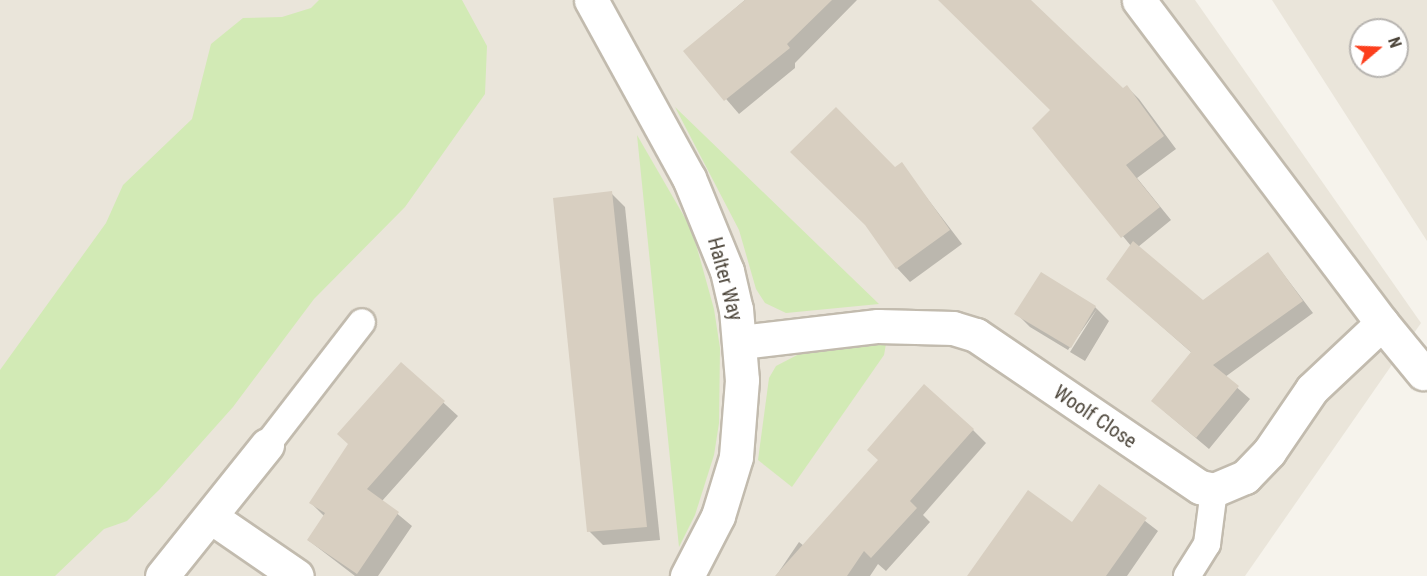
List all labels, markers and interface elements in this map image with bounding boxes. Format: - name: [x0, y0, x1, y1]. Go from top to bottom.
- north arrow: [1349, 18, 1409, 78]
- text: N: [1384, 35, 1405, 50]
- street label: Halter Way: [702, 235, 748, 323]
- street label: Woolf Close: [1049, 380, 1141, 454]

